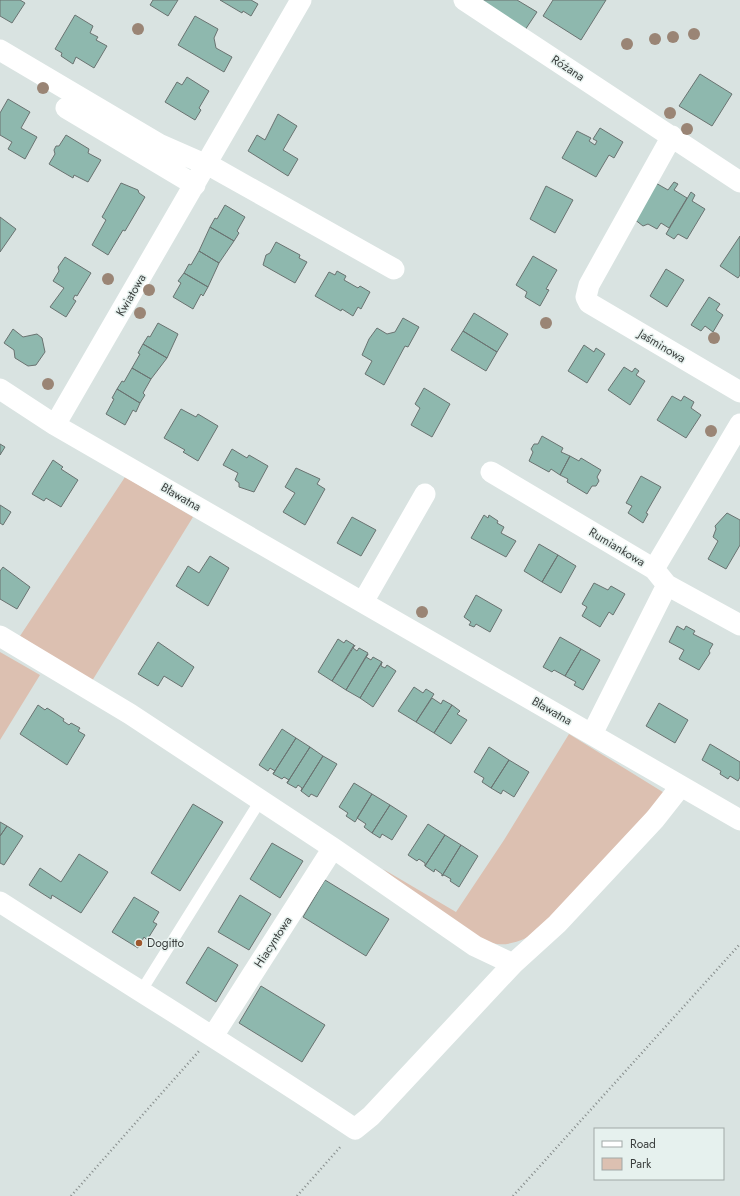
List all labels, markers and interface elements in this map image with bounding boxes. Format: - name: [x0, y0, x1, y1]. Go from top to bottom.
- street label: Różana: [548, 50, 588, 86]
- street label: Kwiatowa: [112, 270, 151, 320]
- street label: Jaśminowa: [633, 324, 689, 367]
- street label: Bławatna: [157, 478, 205, 516]
- street label: Rumiankowa: [585, 523, 649, 571]
- street label: Bławatna: [528, 692, 576, 730]
- street label: Hiacyntowa: [250, 913, 296, 971]
- place label: Dogitto: [147, 934, 184, 952]
- marker: Dogitto: [134, 938, 144, 948]
- legend: [594, 1128, 724, 1180]
- text: Road: [630, 1135, 656, 1153]
- text: Park: [630, 1155, 652, 1173]

